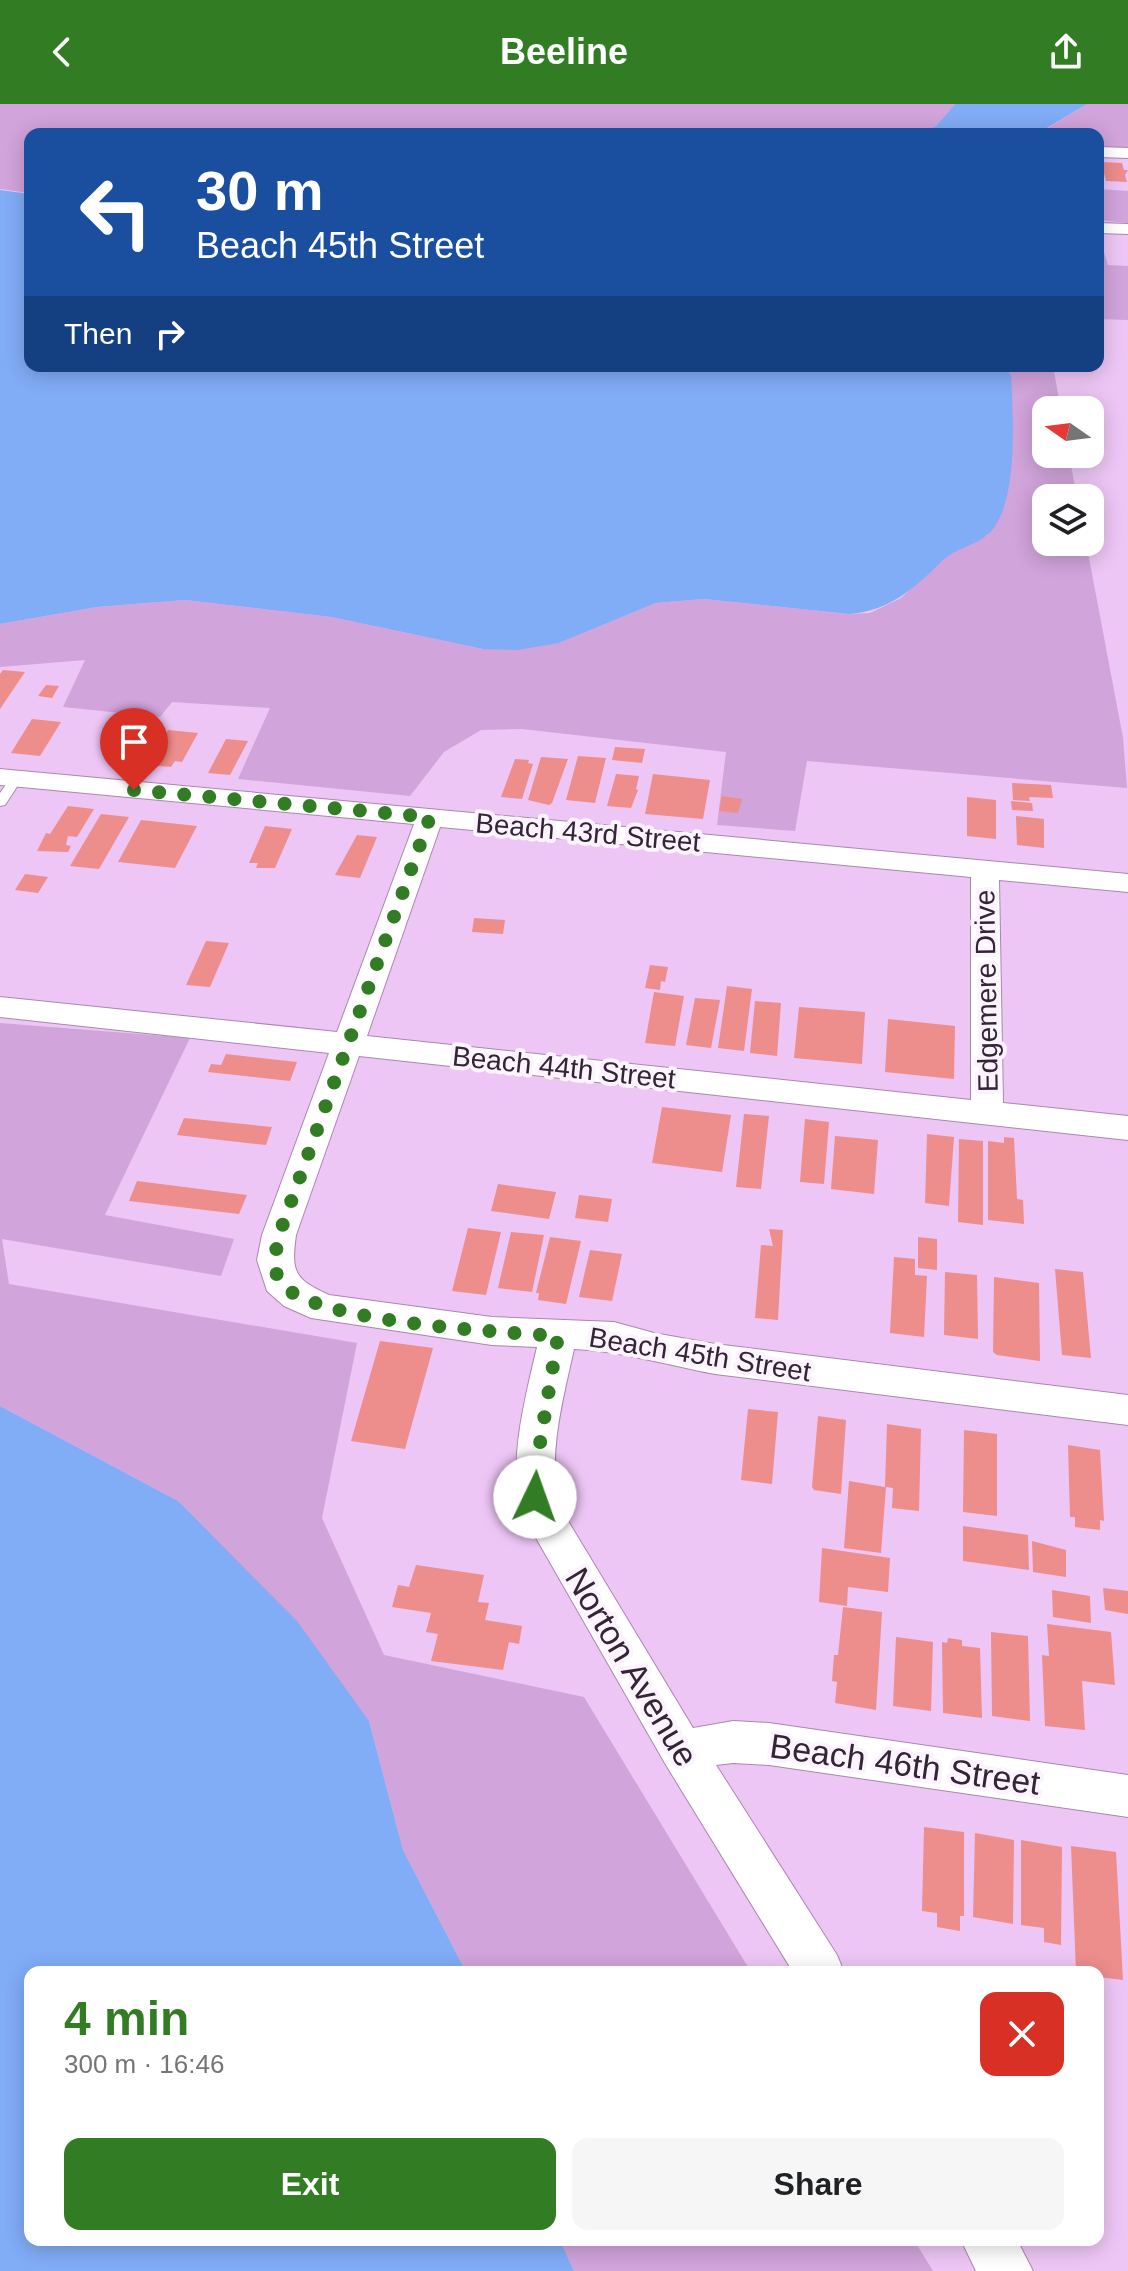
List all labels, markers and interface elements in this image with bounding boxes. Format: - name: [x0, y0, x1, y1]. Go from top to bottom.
- icon: back: [40, 30, 84, 74]
- icon: share: [1044, 30, 1088, 74]
- text: Beeline: [500, 31, 628, 72]
- text: 30 m: [196, 159, 324, 222]
- icon: left: [64, 160, 168, 264]
- text: Beach 45th Street: [196, 225, 484, 266]
- icon: right: [148, 312, 192, 356]
- text: Then: [64, 317, 132, 350]
- north arrow: [1032, 396, 1104, 468]
- map controls: [1032, 396, 1104, 556]
- button: layers: [1032, 484, 1104, 556]
- pin: [100, 708, 168, 790]
- icon: arrive: [112, 720, 156, 764]
- street label: Beach 43rd Street: [474, 807, 702, 858]
- street label: Edgemere Drive: [969, 890, 1004, 1092]
- street label: Beach 44th Street: [451, 1040, 677, 1095]
- street label: Beach 45th Street: [587, 1322, 813, 1387]
- position arrow: [493, 1455, 577, 1539]
- street label: Norton Avenue: [558, 1561, 706, 1773]
- street label: Beach 46th Street: [768, 1726, 1043, 1802]
- text: 4 min: [64, 1992, 189, 2045]
- button: close: [980, 1992, 1064, 2076]
- text: 300 m · 16:46: [64, 2049, 224, 2079]
- button: Exit: [64, 2138, 556, 2230]
- button: Share: [572, 2138, 1064, 2230]

